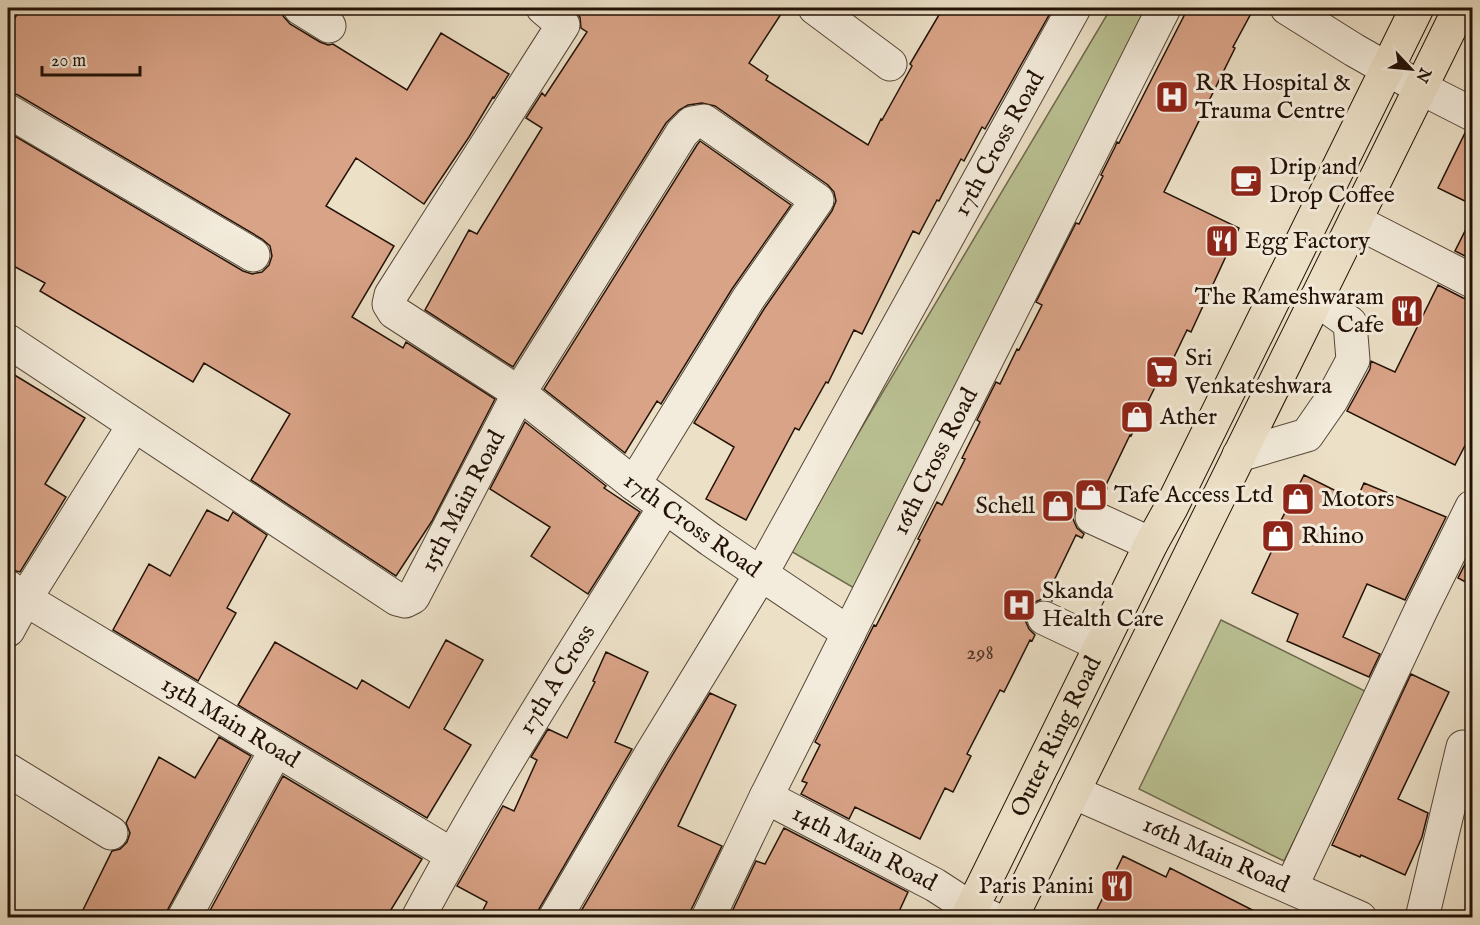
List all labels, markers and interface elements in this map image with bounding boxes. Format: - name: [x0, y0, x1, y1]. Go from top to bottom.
- scale bar: [42, 39, 140, 77]
- north arrow: [1381, 39, 1441, 99]
- text: 20 m: [51, 50, 86, 73]
- text: N: [1411, 63, 1435, 85]
- street label: 17th Cross Road: [946, 65, 1052, 222]
- place label: R R Hospital & Trauma Centre: [1195, 68, 1351, 127]
- hospital icon: R R Hospital & Trauma Centre: [1154, 79, 1190, 115]
- place label: Drip and Drop Coffee: [1269, 152, 1395, 211]
- cafe icon: Drip and Drop Coffee: [1228, 163, 1264, 199]
- restaurant icon: Egg Factory: [1204, 223, 1240, 259]
- place label: Egg Factory: [1245, 226, 1370, 257]
- place label: The Rameshwaram Cafe: [1195, 282, 1384, 341]
- restaurant icon: The Rameshwaram Cafe: [1389, 293, 1425, 329]
- place label: Sri Venkateshwara: [1184, 343, 1333, 402]
- supermarket icon: Sri Venkateshwara: [1144, 354, 1180, 390]
- street label: 16th Cross Road: [885, 383, 985, 540]
- shop icon: Ather: [1119, 399, 1155, 435]
- place label: Ather: [1159, 402, 1217, 433]
- street label: 15th Main Road: [413, 425, 513, 577]
- street label: 17th Cross Road: [617, 466, 767, 585]
- shop icon: Tafe Access Ltd: [1073, 477, 1109, 513]
- place label: Tafe Access Ltd: [1114, 480, 1273, 511]
- shop icon: Motors: [1280, 481, 1316, 517]
- place label: Motors: [1321, 484, 1395, 515]
- shop icon: Schell: [1040, 488, 1076, 524]
- place label: Schell: [976, 491, 1035, 522]
- shop icon: Rhino: [1260, 518, 1296, 554]
- place label: Rhino: [1301, 521, 1364, 552]
- place label: Skanda Health Care: [1042, 576, 1164, 635]
- hospital icon: Skanda Health Care: [1001, 587, 1037, 623]
- street label: 17th A Cross: [511, 619, 603, 740]
- house number: 298: [966, 640, 994, 667]
- street label: Outer Ring Road: [1004, 651, 1109, 822]
- street label: 13th Main Road: [155, 669, 305, 775]
- street label: 14th Main Road: [787, 798, 942, 899]
- street label: 16th Main Road: [1138, 809, 1294, 901]
- restaurant icon: Paris Panini: [1099, 868, 1135, 904]
- place label: Paris Panini: [978, 871, 1094, 902]

